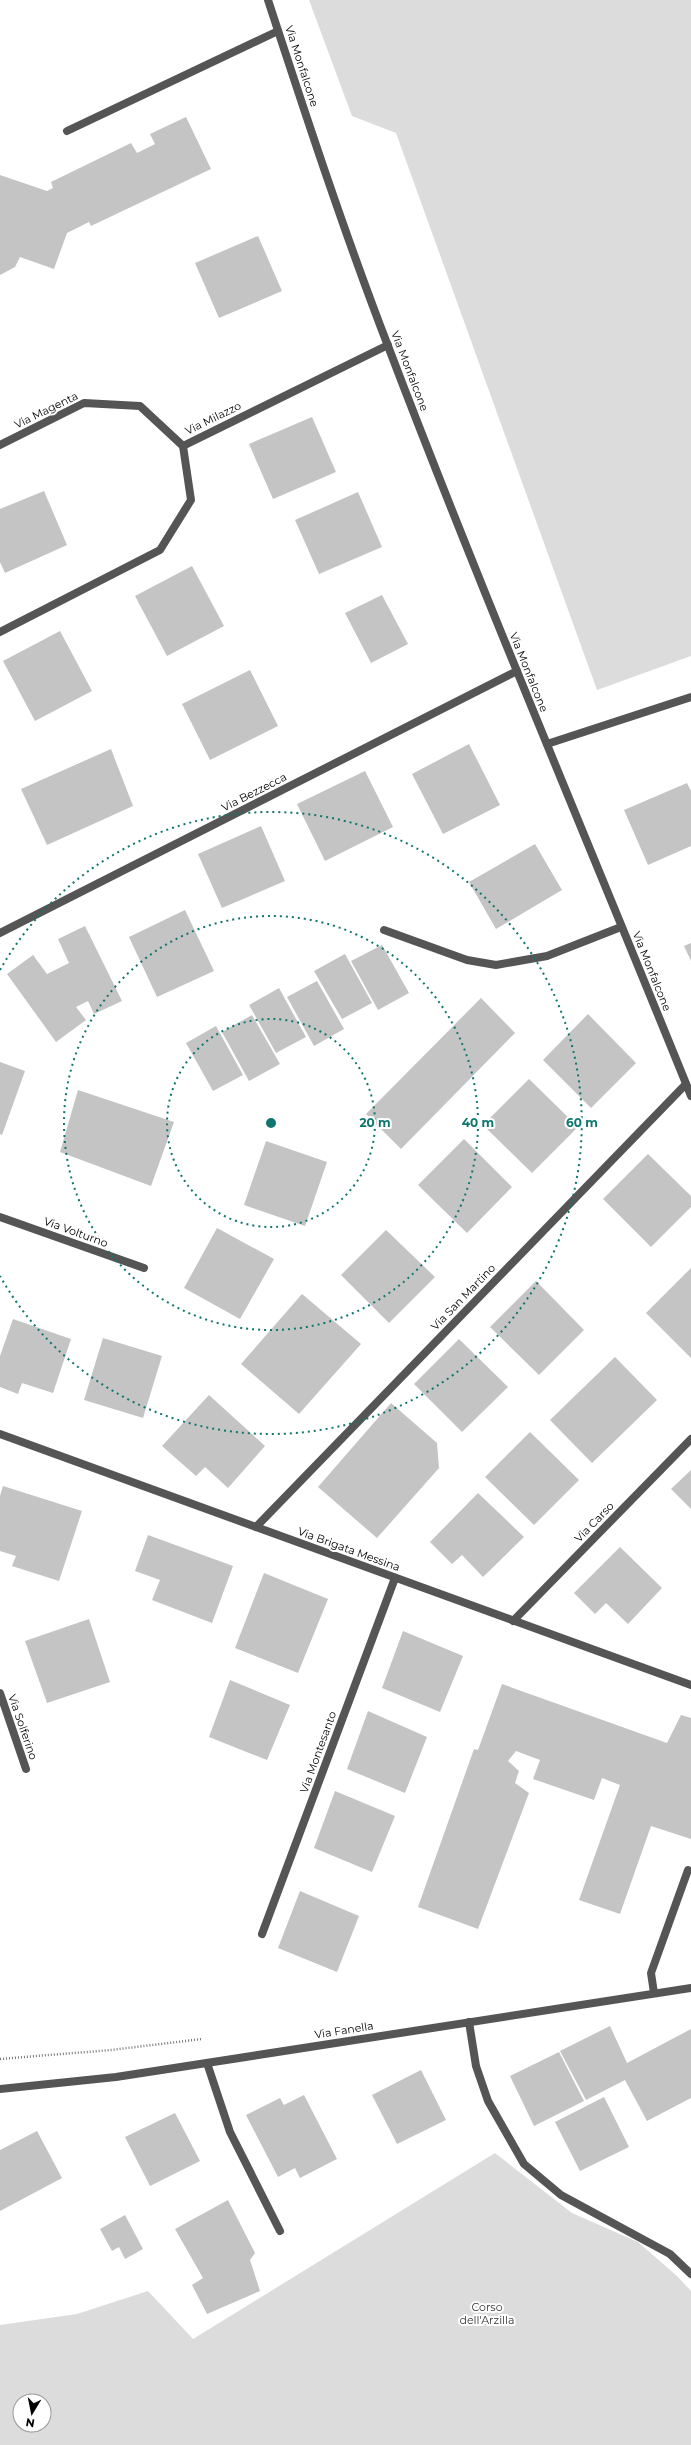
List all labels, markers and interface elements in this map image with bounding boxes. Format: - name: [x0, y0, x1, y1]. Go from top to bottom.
- street label: Via Monfalcone: [282, 24, 322, 109]
- street label: Via Monfalcone: [388, 329, 432, 413]
- street label: Via Magenta: [12, 389, 80, 431]
- street label: Via Milazzo: [183, 398, 243, 438]
- street label: Via Monfalcone: [507, 630, 552, 714]
- street label: Via Bezzecca: [219, 770, 289, 814]
- street label: Via Monfalcone: [630, 929, 675, 1013]
- text: 20 m: [359, 1115, 391, 1130]
- text: 40 m: [462, 1115, 494, 1130]
- text: 60 m: [566, 1115, 598, 1130]
- centre of rings: [264, 1116, 278, 1130]
- street label: Via Volturno: [42, 1214, 110, 1250]
- street label: Via San Martino: [428, 1261, 498, 1333]
- street label: Via Carso: [571, 1499, 617, 1545]
- street label: Via Brigata Messina: [296, 1524, 402, 1574]
- street label: Via Solferino: [5, 1692, 41, 1762]
- street label: Via Montesanto: [297, 1709, 339, 1795]
- street label: Via Fanella: [314, 2018, 374, 2042]
- park label: Corso dell'Arzilla: [459, 2300, 515, 2327]
- north arrow: [12, 2393, 52, 2433]
- text: N: [25, 2415, 36, 2431]

